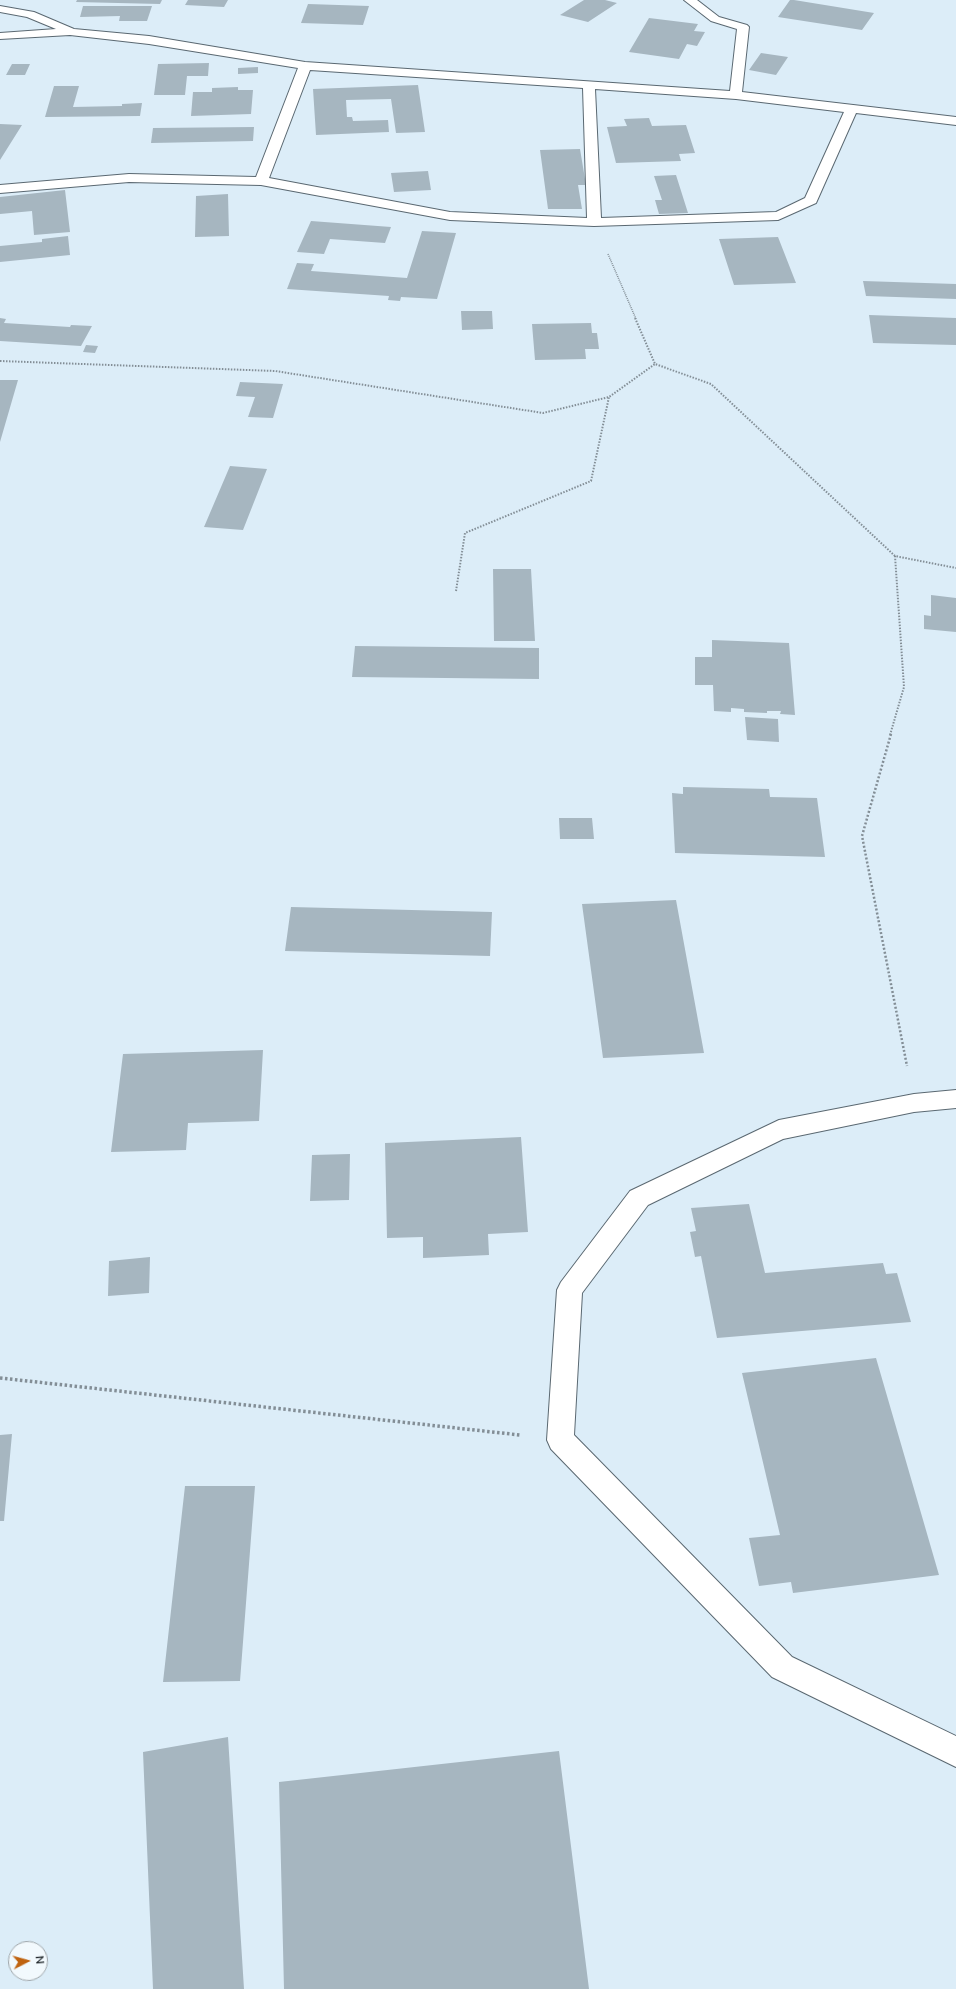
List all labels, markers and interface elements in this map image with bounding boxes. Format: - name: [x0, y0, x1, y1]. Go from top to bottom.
- north arrow: [8, 1941, 48, 1981]
- text: N: [32, 1955, 47, 1965]

